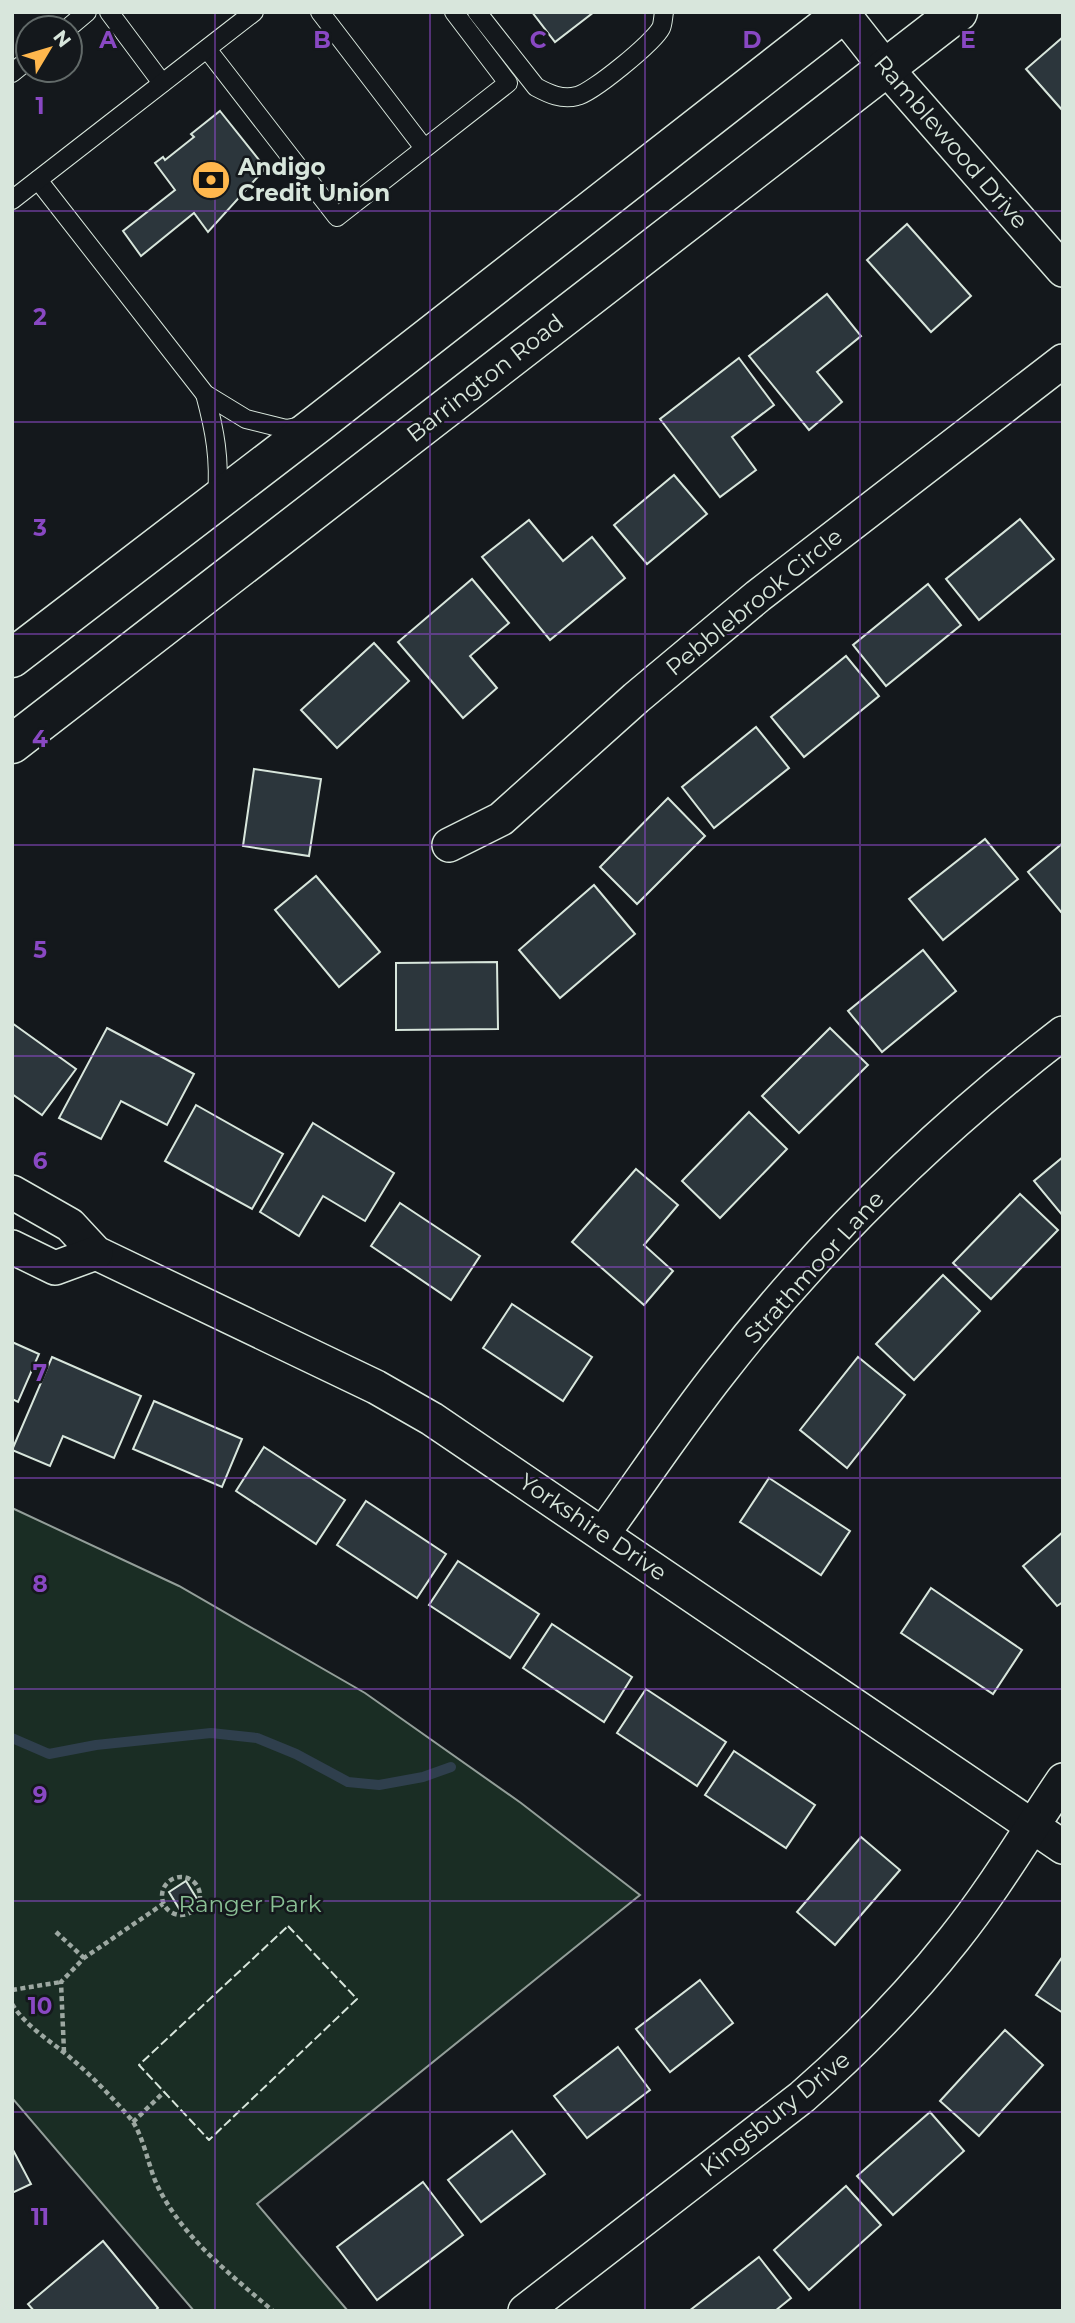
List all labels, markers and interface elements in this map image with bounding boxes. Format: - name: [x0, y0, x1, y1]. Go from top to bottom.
- north arrow: [14, 14, 84, 84]
- text: N: [48, 26, 76, 52]
- text: A: [98, 26, 117, 54]
- text: B: [313, 26, 331, 54]
- text: C: [530, 26, 547, 54]
- text: D: [743, 26, 762, 54]
- text: E: [960, 26, 976, 54]
- street label: Ramblewood Drive: [868, 50, 1034, 234]
- text: 1: [35, 92, 45, 120]
- place label: Andigo Credit Union: [237, 153, 390, 207]
- bank icon: Andigo Credit Union: [190, 159, 232, 201]
- text: 2: [33, 303, 47, 331]
- street label: Barrington Road: [401, 308, 569, 448]
- text: 3: [32, 514, 47, 542]
- street label: Pebblebrook Circle: [660, 522, 848, 682]
- text: 4: [32, 725, 48, 753]
- text: 5: [33, 936, 47, 964]
- text: 6: [33, 1147, 48, 1175]
- street label: Strathmoor Lane: [738, 1185, 890, 1349]
- text: 7: [33, 1359, 47, 1387]
- street label: Yorkshire Drive: [514, 1467, 672, 1587]
- text: 8: [32, 1570, 48, 1598]
- text: 9: [33, 1781, 47, 1809]
- park label: Ranger Park: [178, 1890, 322, 1918]
- text: 10: [28, 1992, 52, 2020]
- street label: Kingsbury Drive: [695, 2045, 855, 2183]
- text: 11: [31, 2203, 49, 2231]

